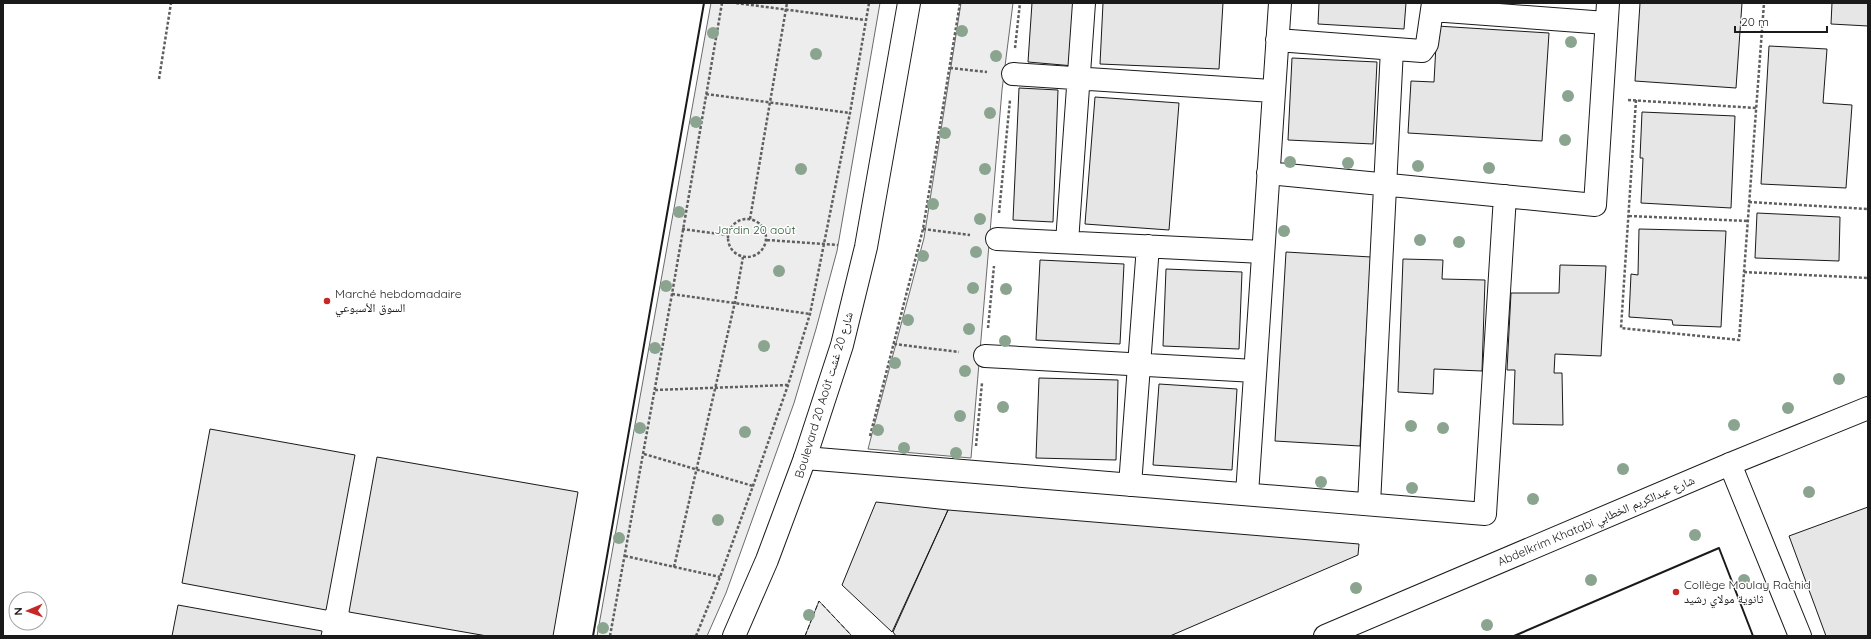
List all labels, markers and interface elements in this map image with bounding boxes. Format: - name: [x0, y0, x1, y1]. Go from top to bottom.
- scale bar: [1735, 8, 1827, 34]
- text: 20 m: [1741, 14, 1769, 29]
- park label: Jardin 20 août: [714, 222, 796, 237]
- place label: Marché hebdomadaire السوق الأسبوعي: [335, 286, 462, 318]
- marker: Marché hebdomadaire السوق الأسبوعي: [322, 296, 332, 306]
- street label: Boulevard 20 Août شارع 20 غشت: [791, 310, 857, 480]
- street label: Abdelkrim Khatabi شارع عبدالكريم الخطابي: [1495, 472, 1698, 572]
- place label: Collège Moulay Rachid ثانوية مولاي رشيد: [1684, 577, 1811, 609]
- marker: Collège Moulay Rachid ثانوية مولاي رشيد: [1671, 587, 1681, 597]
- north arrow: [8, 591, 48, 631]
- text: N: [11, 607, 25, 616]

